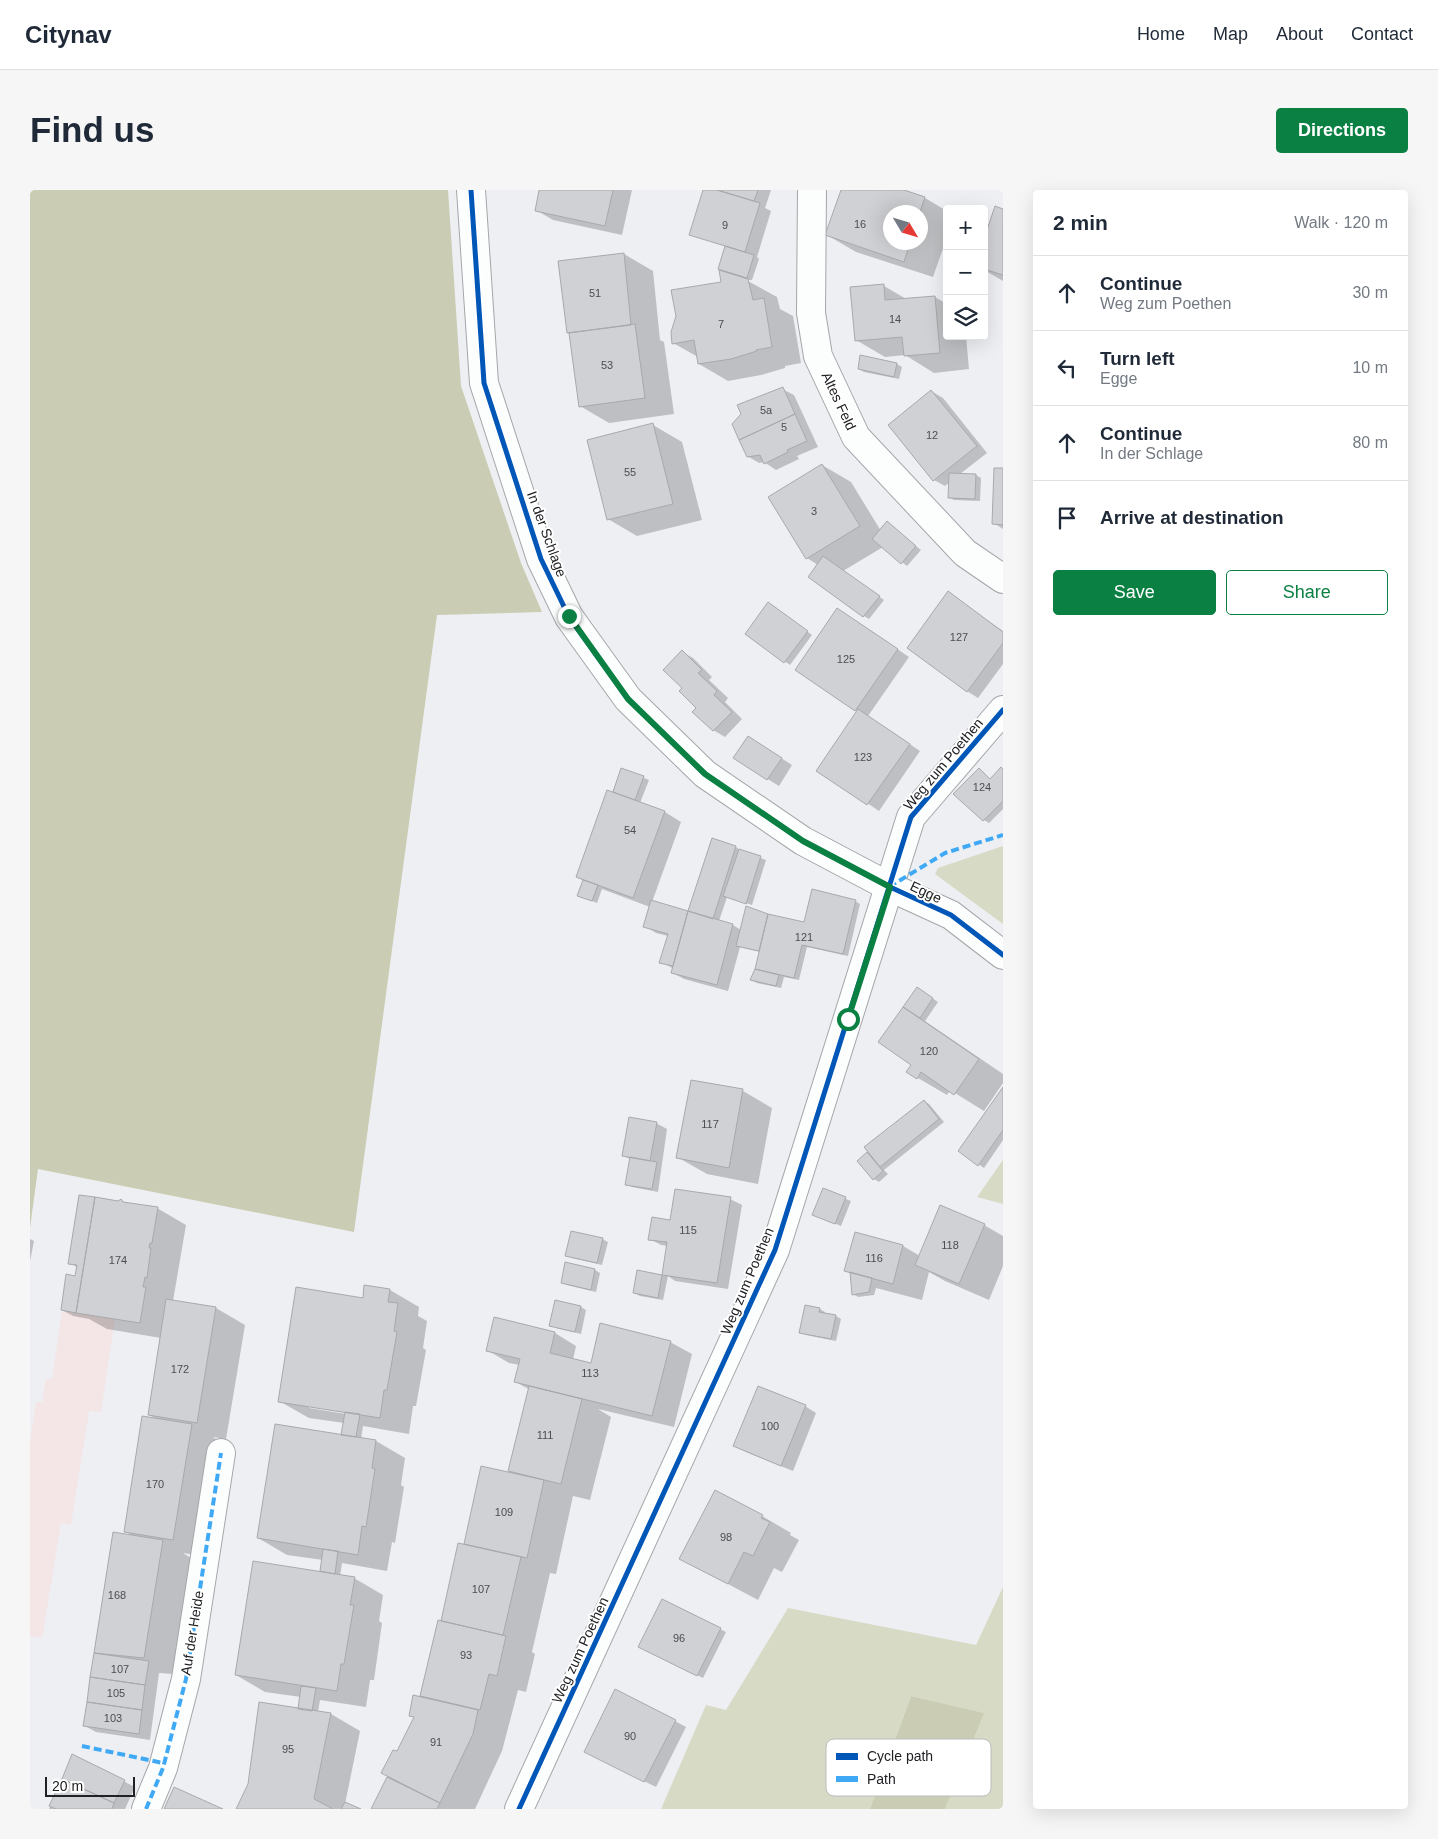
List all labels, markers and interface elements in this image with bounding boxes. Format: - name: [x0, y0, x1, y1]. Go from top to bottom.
- text: Citynav: [25, 21, 112, 48]
- text: Home: [1137, 24, 1185, 44]
- text: Map: [1213, 24, 1248, 44]
- text: About: [1276, 24, 1323, 44]
- text: Contact: [1351, 24, 1413, 44]
- button: Directions: [1276, 108, 1408, 153]
- text: Find us: [30, 110, 154, 149]
- north arrow: [883, 205, 928, 250]
- map controls: [943, 205, 988, 340]
- button: +: [943, 205, 988, 250]
- text: 2 min: [1053, 211, 1108, 234]
- text: Walk · 120 m: [1294, 214, 1388, 231]
- house number: 16: [854, 218, 866, 230]
- house number: 9: [722, 219, 728, 231]
- button: −: [943, 250, 988, 295]
- text: Continue: [1100, 273, 1182, 294]
- icon: ahead: [1053, 279, 1081, 307]
- text: 30 m: [1352, 284, 1388, 301]
- house number: 51: [589, 287, 601, 299]
- button: layers: [943, 295, 988, 340]
- text: Weg zum Poethen: [1100, 295, 1231, 312]
- house number: 14: [889, 313, 901, 325]
- house number: 7: [718, 318, 724, 330]
- text: Turn left: [1100, 348, 1175, 369]
- icon: left: [1053, 354, 1081, 382]
- house number: 53: [601, 359, 613, 371]
- text: 10 m: [1352, 359, 1388, 376]
- street label: Altes Feld: [819, 369, 859, 433]
- text: Egge: [1100, 370, 1137, 387]
- house number: 5a: [760, 404, 773, 416]
- house number: 5: [781, 421, 787, 433]
- text: Continue: [1100, 423, 1182, 444]
- house number: 12: [926, 429, 938, 441]
- icon: ahead: [1053, 429, 1081, 457]
- text: 80 m: [1352, 434, 1388, 451]
- text: In der Schlage: [1100, 445, 1203, 462]
- house number: 55: [624, 466, 636, 478]
- street label: In der Schlage: [524, 489, 570, 579]
- icon: arrive: [1053, 504, 1081, 532]
- house number: 3: [811, 505, 817, 517]
- text: Arrive at destination: [1100, 507, 1284, 528]
- button: Save: [1053, 570, 1216, 615]
- button: Share: [1226, 570, 1388, 615]
- route end: [558, 605, 581, 628]
- house number: 127: [950, 631, 968, 643]
- house number: 125: [837, 653, 855, 665]
- street label: Weg zum Poethen: [900, 715, 986, 813]
- house number: 123: [854, 751, 872, 763]
- house number: 124: [973, 781, 991, 793]
- house number: 54: [624, 824, 636, 836]
- street label: Egge: [908, 878, 944, 906]
- house number: 121: [795, 931, 813, 943]
- route start: [837, 1008, 860, 1031]
- house number: 120: [920, 1045, 938, 1057]
- house number: 117: [701, 1118, 719, 1130]
- house number: 115: [679, 1224, 697, 1236]
- street label: Weg zum Poethen: [717, 1225, 777, 1337]
- house number: 118: [941, 1239, 959, 1251]
- house number: 116: [865, 1252, 883, 1264]
- house number: 174: [109, 1254, 127, 1266]
- house number: 172: [171, 1363, 189, 1375]
- house number: 113: [581, 1367, 599, 1379]
- house number: 100: [761, 1420, 779, 1432]
- house number: 111: [537, 1429, 553, 1441]
- house number: 170: [146, 1478, 164, 1490]
- house number: 109: [495, 1506, 513, 1518]
- house number: 98: [720, 1531, 732, 1543]
- house number: 107: [472, 1583, 490, 1595]
- house number: 168: [108, 1589, 126, 1601]
- street label: Auf der Heide: [177, 1589, 207, 1677]
- street label: Weg zum Poethen: [548, 1595, 612, 1705]
- house number: 96: [673, 1632, 685, 1644]
- house number: 93: [460, 1649, 472, 1661]
- house number: 107: [111, 1663, 129, 1675]
- house number: 105: [107, 1687, 125, 1699]
- house number: 103: [104, 1712, 122, 1724]
- house number: 90: [624, 1730, 636, 1742]
- house number: 91: [430, 1736, 442, 1748]
- legend: [826, 1739, 991, 1796]
- house number: 95: [282, 1743, 294, 1755]
- text: Cycle path: [867, 1748, 933, 1764]
- text: Path: [867, 1771, 896, 1787]
- scale bar: [45, 1774, 135, 1797]
- text: 20 m: [52, 1778, 83, 1794]

